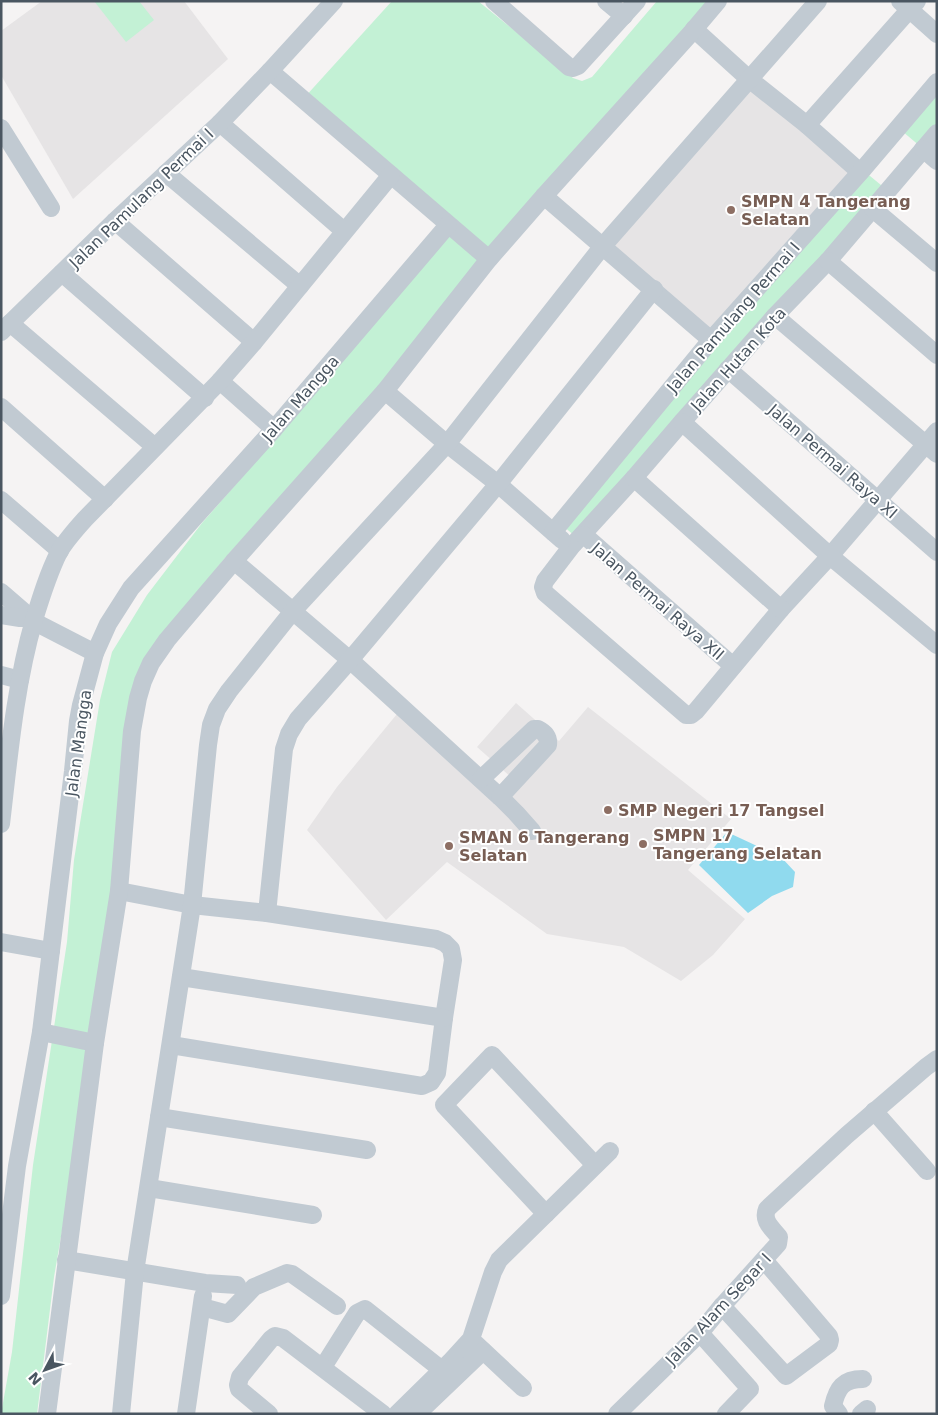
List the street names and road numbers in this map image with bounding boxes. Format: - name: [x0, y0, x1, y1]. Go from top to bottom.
- street label: Jalan Pamulang Permai I: [65, 125, 217, 273]
- street label: Jalan Pamulang Permai I: [662, 238, 804, 397]
- street label: Jalan Hutan Kota: [686, 304, 790, 416]
- street label: Jalan Mangga: [257, 351, 343, 446]
- street label: Jalan Permai Raya XI: [764, 400, 901, 523]
- street label: Jalan Permai Raya XII: [587, 538, 728, 664]
- street label: Jalan Mangga: [61, 688, 95, 799]
- street label: Jalan Alam Segar I: [661, 1249, 775, 1370]

